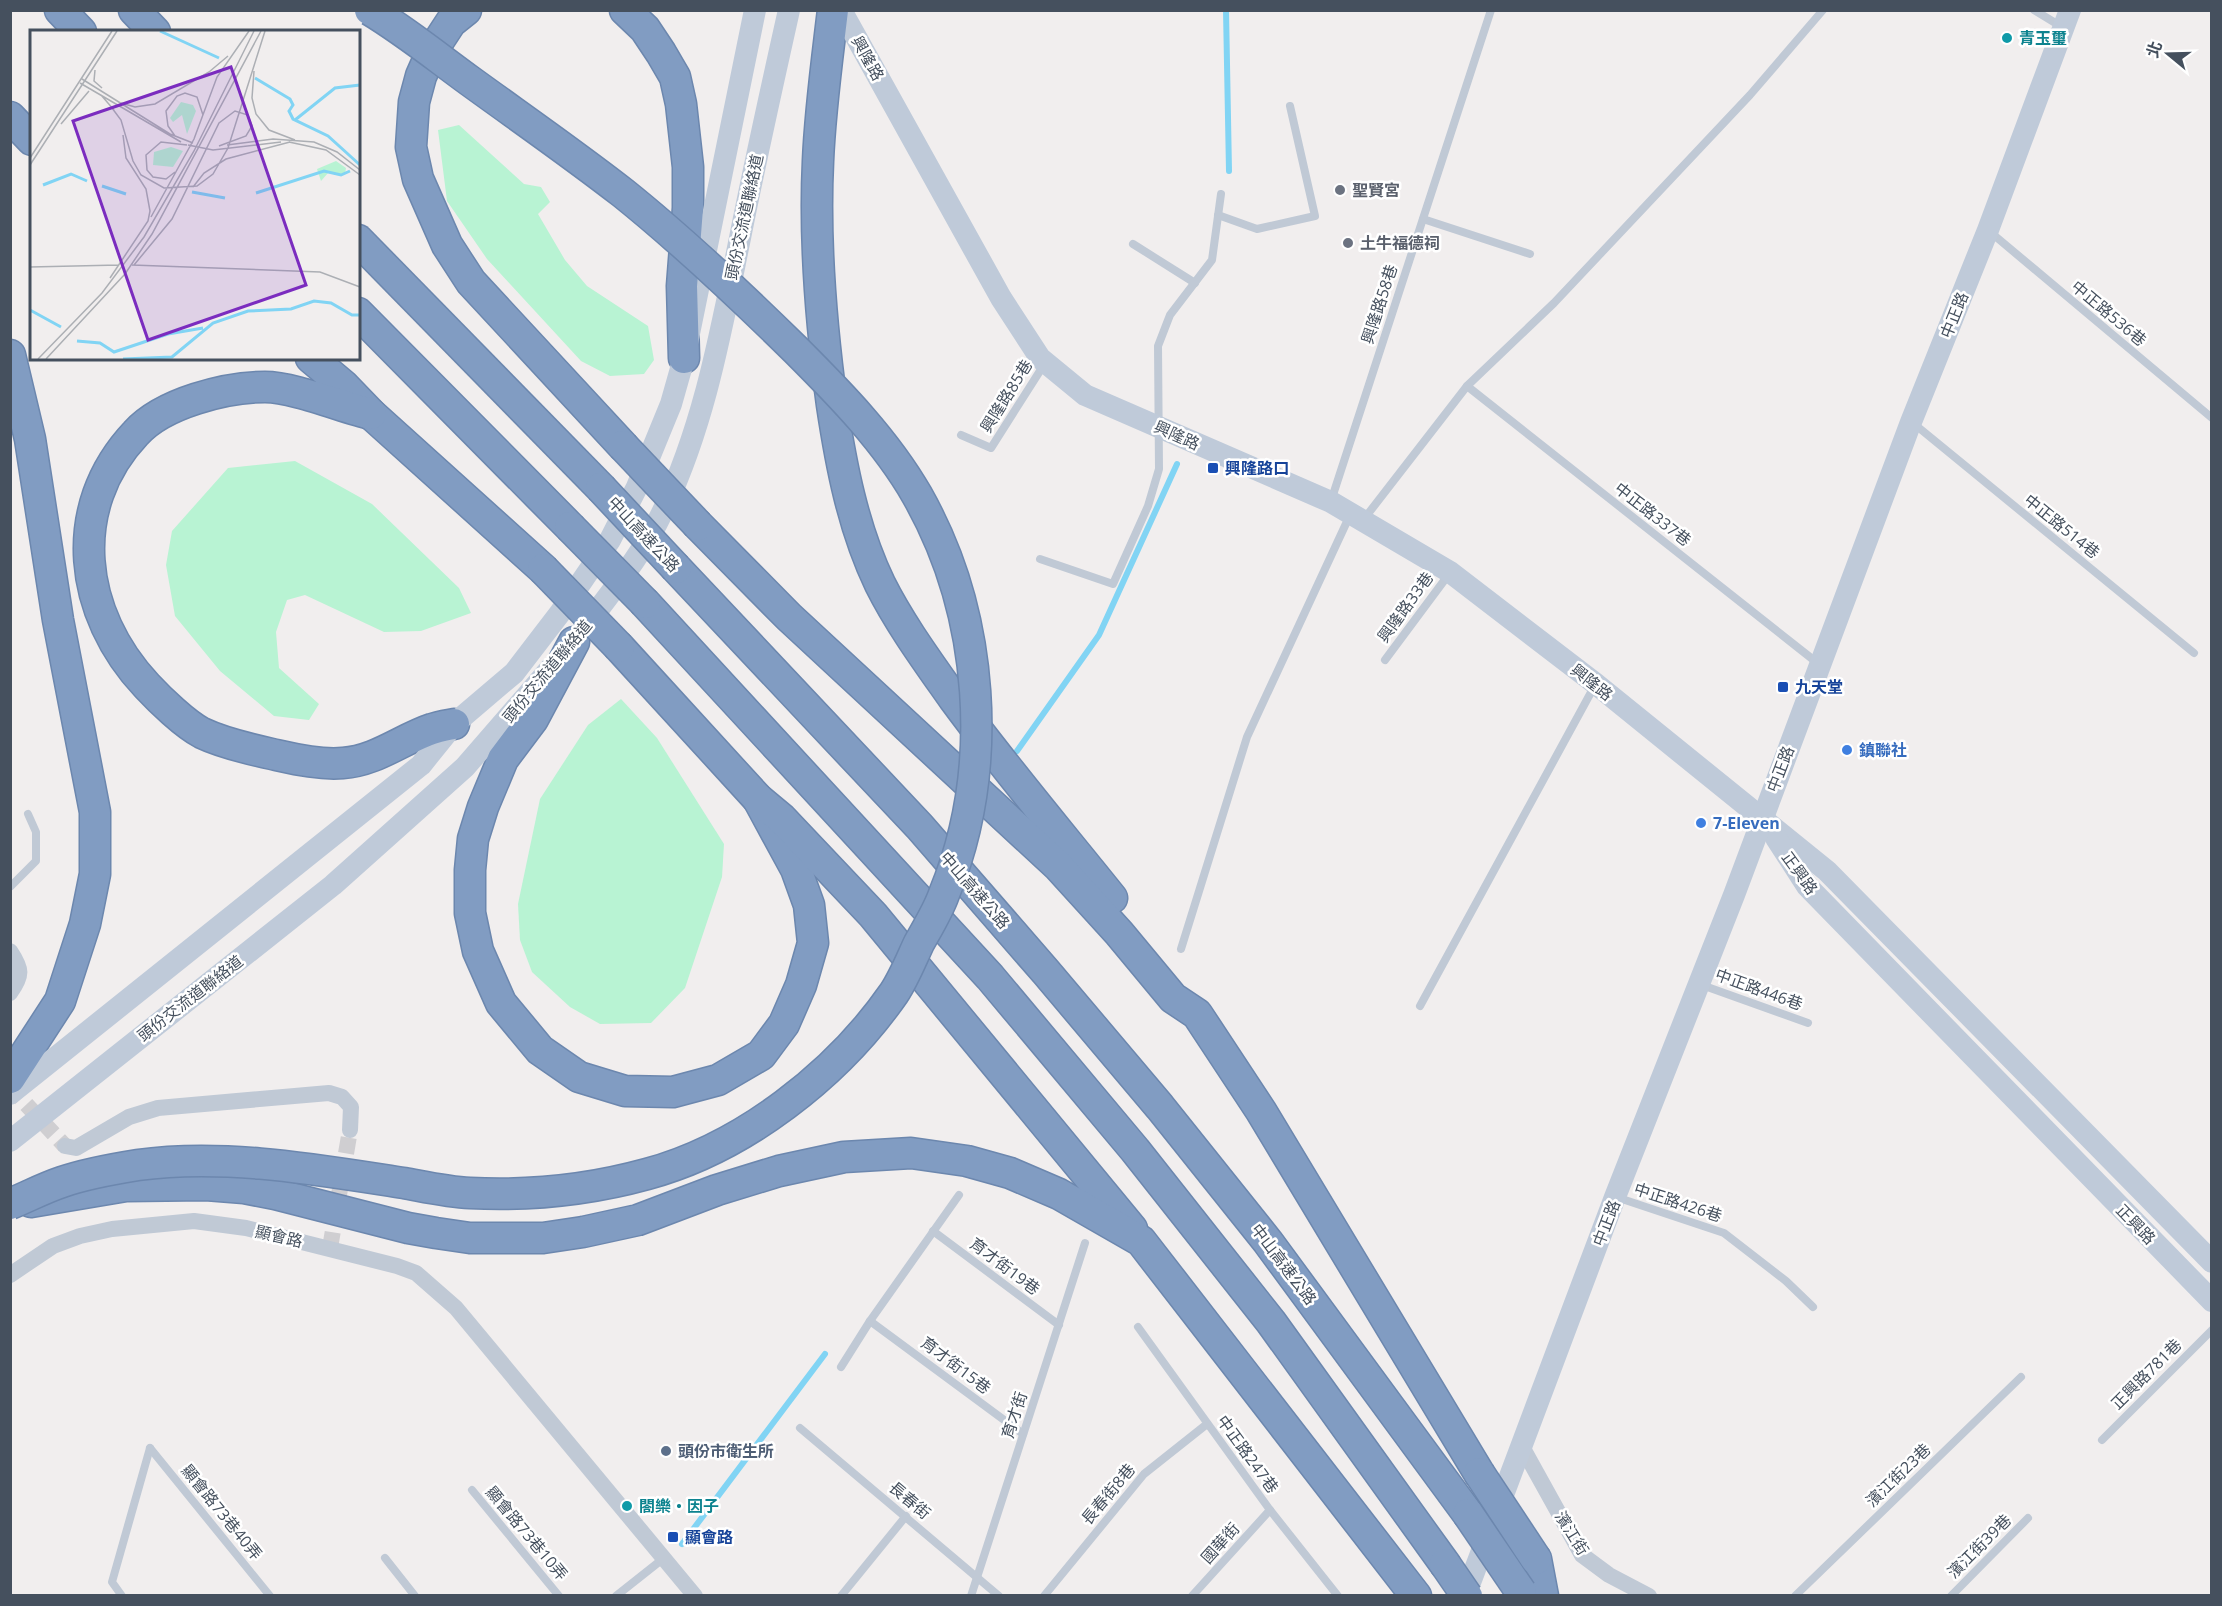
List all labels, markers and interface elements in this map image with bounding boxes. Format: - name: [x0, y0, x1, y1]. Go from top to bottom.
- north arrow: [2138, 24, 2198, 84]
- place label: 青玉璽: [2019, 27, 2067, 49]
- inset map: [30, 30, 360, 360]
- marker: 青玉璽: [2000, 31, 2014, 45]
- street label: 興隆路: [847, 32, 889, 84]
- text: 北: [2141, 38, 2167, 60]
- street label: 頭份交流道聯絡道: [720, 152, 768, 282]
- place label: 聖賢宮: [1352, 179, 1400, 201]
- marker: 聖賢宮: [1333, 183, 1347, 197]
- place label: 土牛福德祠: [1360, 232, 1440, 254]
- marker: 土牛福德祠: [1341, 236, 1355, 250]
- street label: 興隆路58巷: [1356, 261, 1402, 347]
- street label: 中正路536巷: [2067, 275, 2151, 351]
- street label: 中正路: [1935, 289, 1973, 341]
- street label: 興隆路85巷: [975, 355, 1037, 437]
- street label: 興隆路: [1151, 415, 1203, 455]
- place label: 興隆路口: [1225, 457, 1289, 479]
- marker: 興隆路口: [1206, 461, 1220, 475]
- street label: 中正路337巷: [1610, 477, 1696, 551]
- street label: 中正路514巷: [2020, 489, 2104, 563]
- street label: 中山高速公路: [603, 491, 685, 577]
- street label: 興隆路33巷: [1372, 567, 1438, 647]
- street label: 頭份交流道聯絡道: [497, 615, 597, 727]
- street label: 興隆路: [1566, 659, 1618, 705]
- place label: 九天堂: [1795, 676, 1843, 698]
- marker: 九天堂: [1776, 680, 1790, 694]
- place label: 鎮聯社: [1859, 739, 1907, 761]
- street label: 中正路: [1761, 743, 1799, 795]
- marker: 鎮聯社: [1840, 743, 1854, 757]
- place label: 7-Eleven: [1713, 812, 1780, 834]
- marker: 7-Eleven: [1694, 816, 1708, 830]
- street label: 中山高速公路: [935, 847, 1015, 933]
- street label: 正興路: [1777, 847, 1823, 899]
- street label: 頭份交流道聯絡道: [133, 950, 247, 1046]
- street label: 中正路446巷: [1712, 963, 1806, 1015]
- street label: 中正路426巷: [1631, 1177, 1725, 1227]
- street label: 中正路: [1587, 1197, 1625, 1249]
- street label: 正興路: [2111, 1199, 2161, 1249]
- street label: 中山高速公路: [1246, 1219, 1322, 1309]
- street label: 顯會路: [253, 1220, 305, 1252]
- street label: 育才街19巷: [966, 1232, 1044, 1300]
- street label: 育才街15巷: [917, 1331, 995, 1399]
- street label: 正興路781巷: [2106, 1334, 2186, 1414]
- street label: 育才街: [996, 1389, 1032, 1441]
- street label: 中正路247巷: [1212, 1411, 1284, 1497]
- street label: 濱江街23巷: [1861, 1438, 1935, 1512]
- place label: 頭份市衛生所: [678, 1440, 774, 1462]
- marker: 頭份市衛生所: [659, 1444, 673, 1458]
- street label: 長春街8巷: [1076, 1459, 1140, 1529]
- street label: 顯會路73巷40弄: [177, 1460, 267, 1564]
- street label: 長春街: [885, 1476, 935, 1524]
- street label: 顯會路73巷10弄: [481, 1481, 573, 1585]
- place label: 閤樂‧因子: [639, 1495, 719, 1517]
- marker: 閤樂‧因子: [620, 1499, 634, 1513]
- street label: 濱江街: [1550, 1507, 1594, 1559]
- street label: 濱江街39巷: [1942, 1509, 2016, 1583]
- street label: 國華街: [1196, 1518, 1244, 1568]
- place label: 顯會路: [685, 1526, 733, 1548]
- marker: 顯會路: [666, 1530, 680, 1544]

